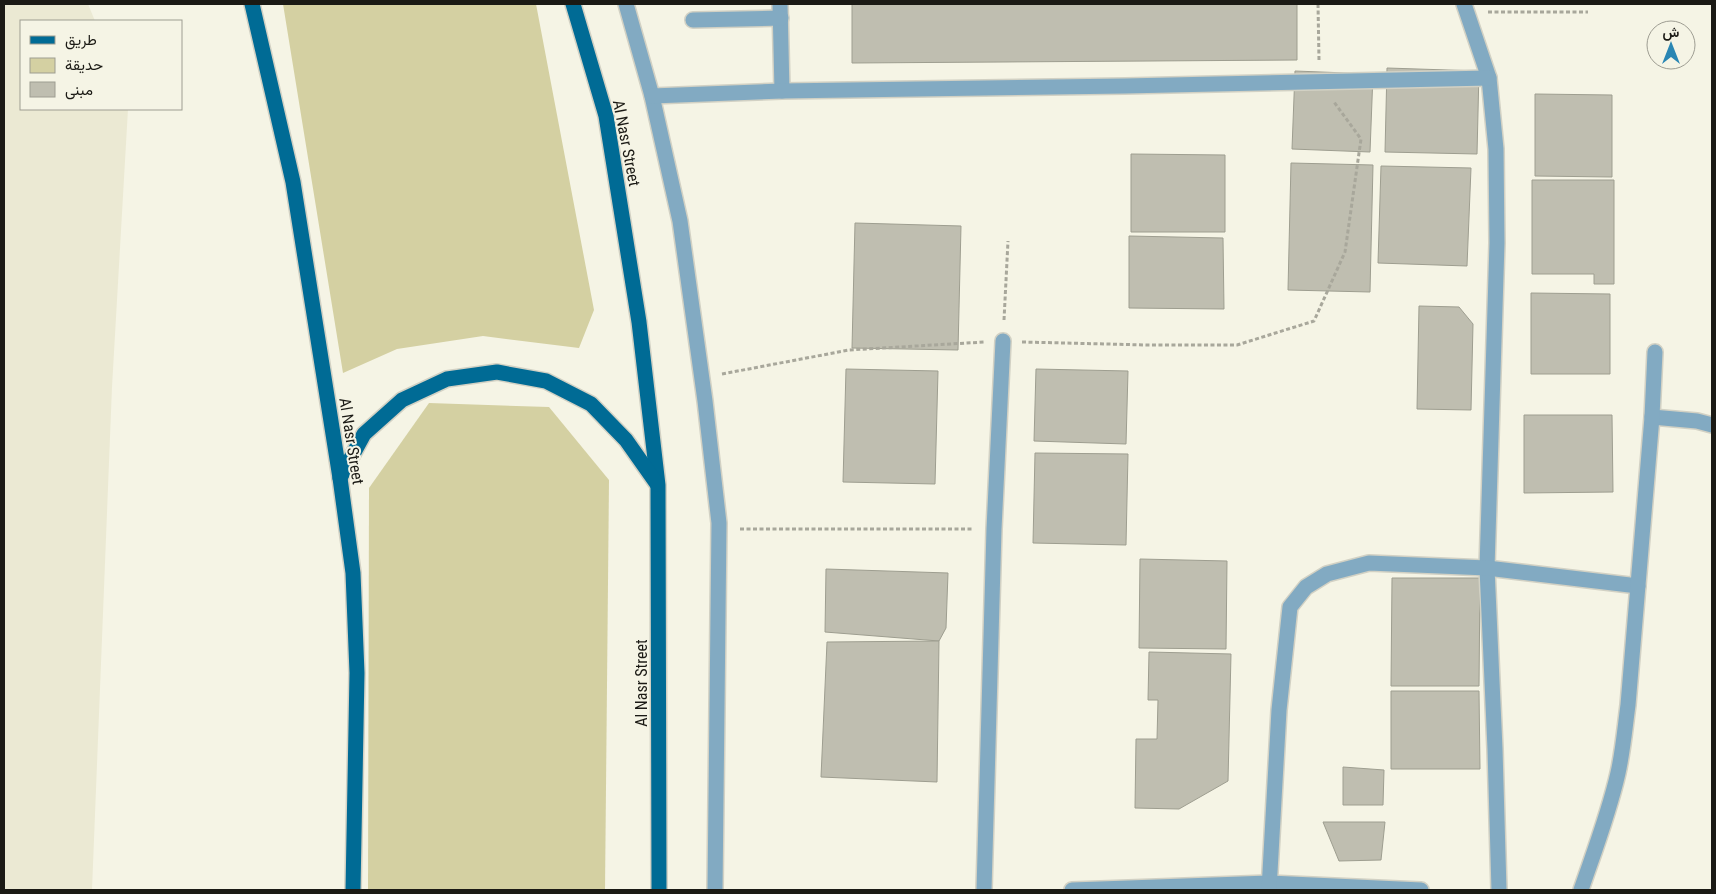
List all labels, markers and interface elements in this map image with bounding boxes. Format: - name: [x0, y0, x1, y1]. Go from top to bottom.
- legend: [20, 20, 182, 110]
- north arrow: [1646, 20, 1696, 70]
- text: ش: [1663, 24, 1680, 41]
- text: طريق: [65, 31, 97, 50]
- text: حديقة: [65, 56, 103, 74]
- text: مبنى: [65, 81, 93, 100]
- street label: Al Nasr Street: [609, 98, 644, 188]
- street label: Al Nasr Street: [335, 396, 368, 486]
- street label: Al Nasr Street: [632, 639, 651, 727]

